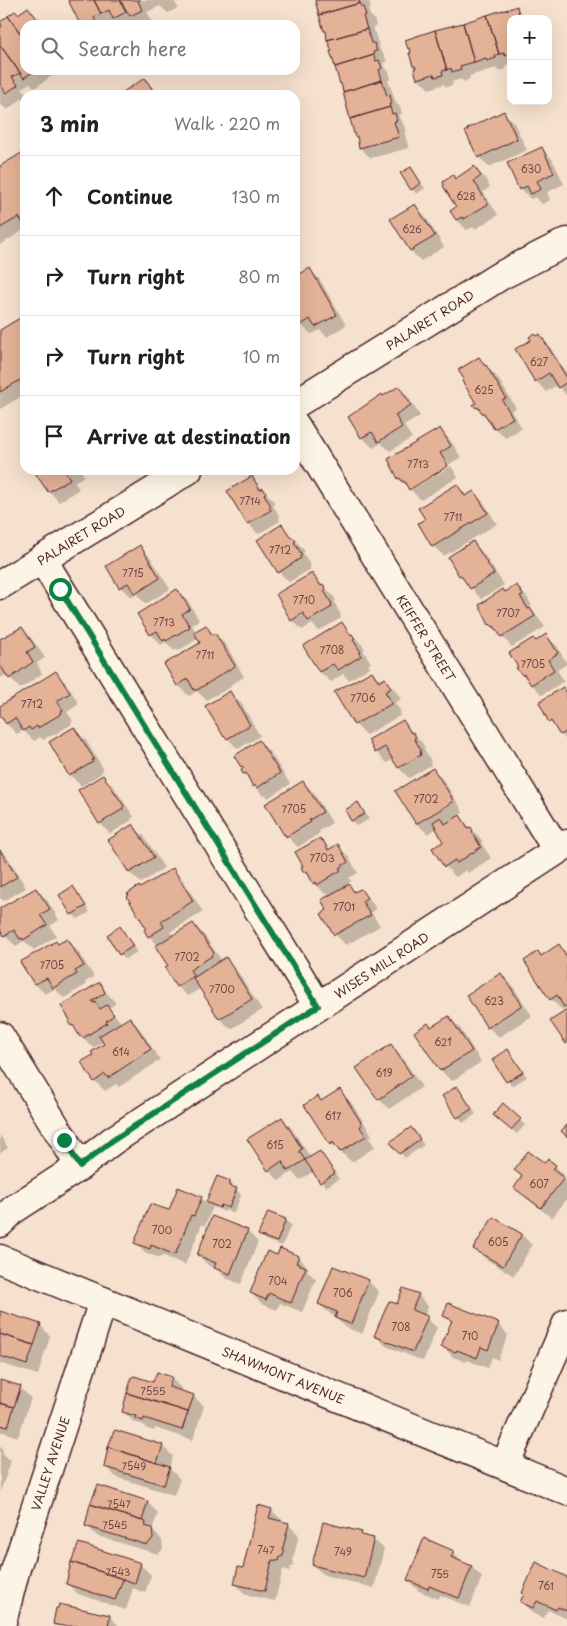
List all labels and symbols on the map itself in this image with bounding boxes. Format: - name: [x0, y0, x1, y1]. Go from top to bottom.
- house number: 630: [521, 161, 541, 176]
- house number: 628: [456, 188, 476, 203]
- house number: 626: [402, 221, 422, 236]
- street label: PALAIRET ROAD: [382, 285, 477, 354]
- house number: 627: [530, 354, 549, 369]
- house number: 625: [474, 382, 494, 397]
- house number: 7713: [407, 456, 429, 471]
- house number: 7714: [239, 493, 261, 508]
- street label: PALAIRET ROAD: [33, 501, 129, 569]
- house number: 7711: [444, 509, 463, 524]
- house number: 7712: [269, 542, 291, 557]
- house number: 7715: [122, 565, 144, 580]
- route start: [49, 578, 72, 601]
- street label: KEIFFER STREET: [393, 591, 460, 685]
- house number: 7710: [293, 592, 315, 607]
- house number: 7707: [496, 605, 520, 620]
- house number: 7713: [153, 614, 175, 629]
- house number: 7708: [320, 642, 344, 657]
- house number: 7711: [196, 647, 215, 662]
- house number: 7705: [521, 656, 545, 671]
- house number: 7706: [350, 690, 376, 705]
- house number: 7712: [21, 696, 43, 711]
- house number: 7702: [413, 791, 439, 806]
- house number: 7705: [282, 801, 306, 816]
- house number: 7703: [310, 850, 335, 865]
- house number: 7701: [333, 899, 355, 914]
- street label: WISES MILL ROAD: [331, 927, 432, 1003]
- house number: 7702: [174, 949, 200, 964]
- house number: 7705: [40, 957, 64, 972]
- house number: 7700: [209, 981, 235, 996]
- house number: 623: [484, 993, 504, 1008]
- house number: 621: [434, 1034, 452, 1049]
- house number: 614: [112, 1044, 130, 1059]
- house number: 619: [375, 1065, 393, 1080]
- house number: 617: [325, 1108, 342, 1123]
- route end: [53, 1129, 76, 1152]
- house number: 615: [266, 1137, 284, 1152]
- house number: 607: [529, 1176, 549, 1191]
- house number: 700: [152, 1222, 172, 1237]
- house number: 605: [488, 1234, 508, 1249]
- house number: 702: [212, 1236, 232, 1251]
- house number: 704: [268, 1273, 288, 1288]
- house number: 706: [333, 1285, 353, 1300]
- house number: 708: [391, 1319, 411, 1334]
- house number: 710: [462, 1328, 478, 1343]
- street label: SHAWMONT AVENUE: [219, 1342, 347, 1408]
- house number: 7555: [140, 1383, 166, 1398]
- street label: VALLEY AVENUE: [26, 1414, 74, 1513]
- house number: 7549: [122, 1458, 146, 1473]
- house number: 7547: [107, 1496, 131, 1511]
- house number: 7545: [103, 1517, 128, 1532]
- house number: 747: [257, 1542, 275, 1557]
- house number: 749: [334, 1544, 352, 1559]
- house number: 7543: [106, 1564, 131, 1579]
- house number: 755: [431, 1566, 449, 1581]
- house number: 761: [538, 1578, 554, 1593]

